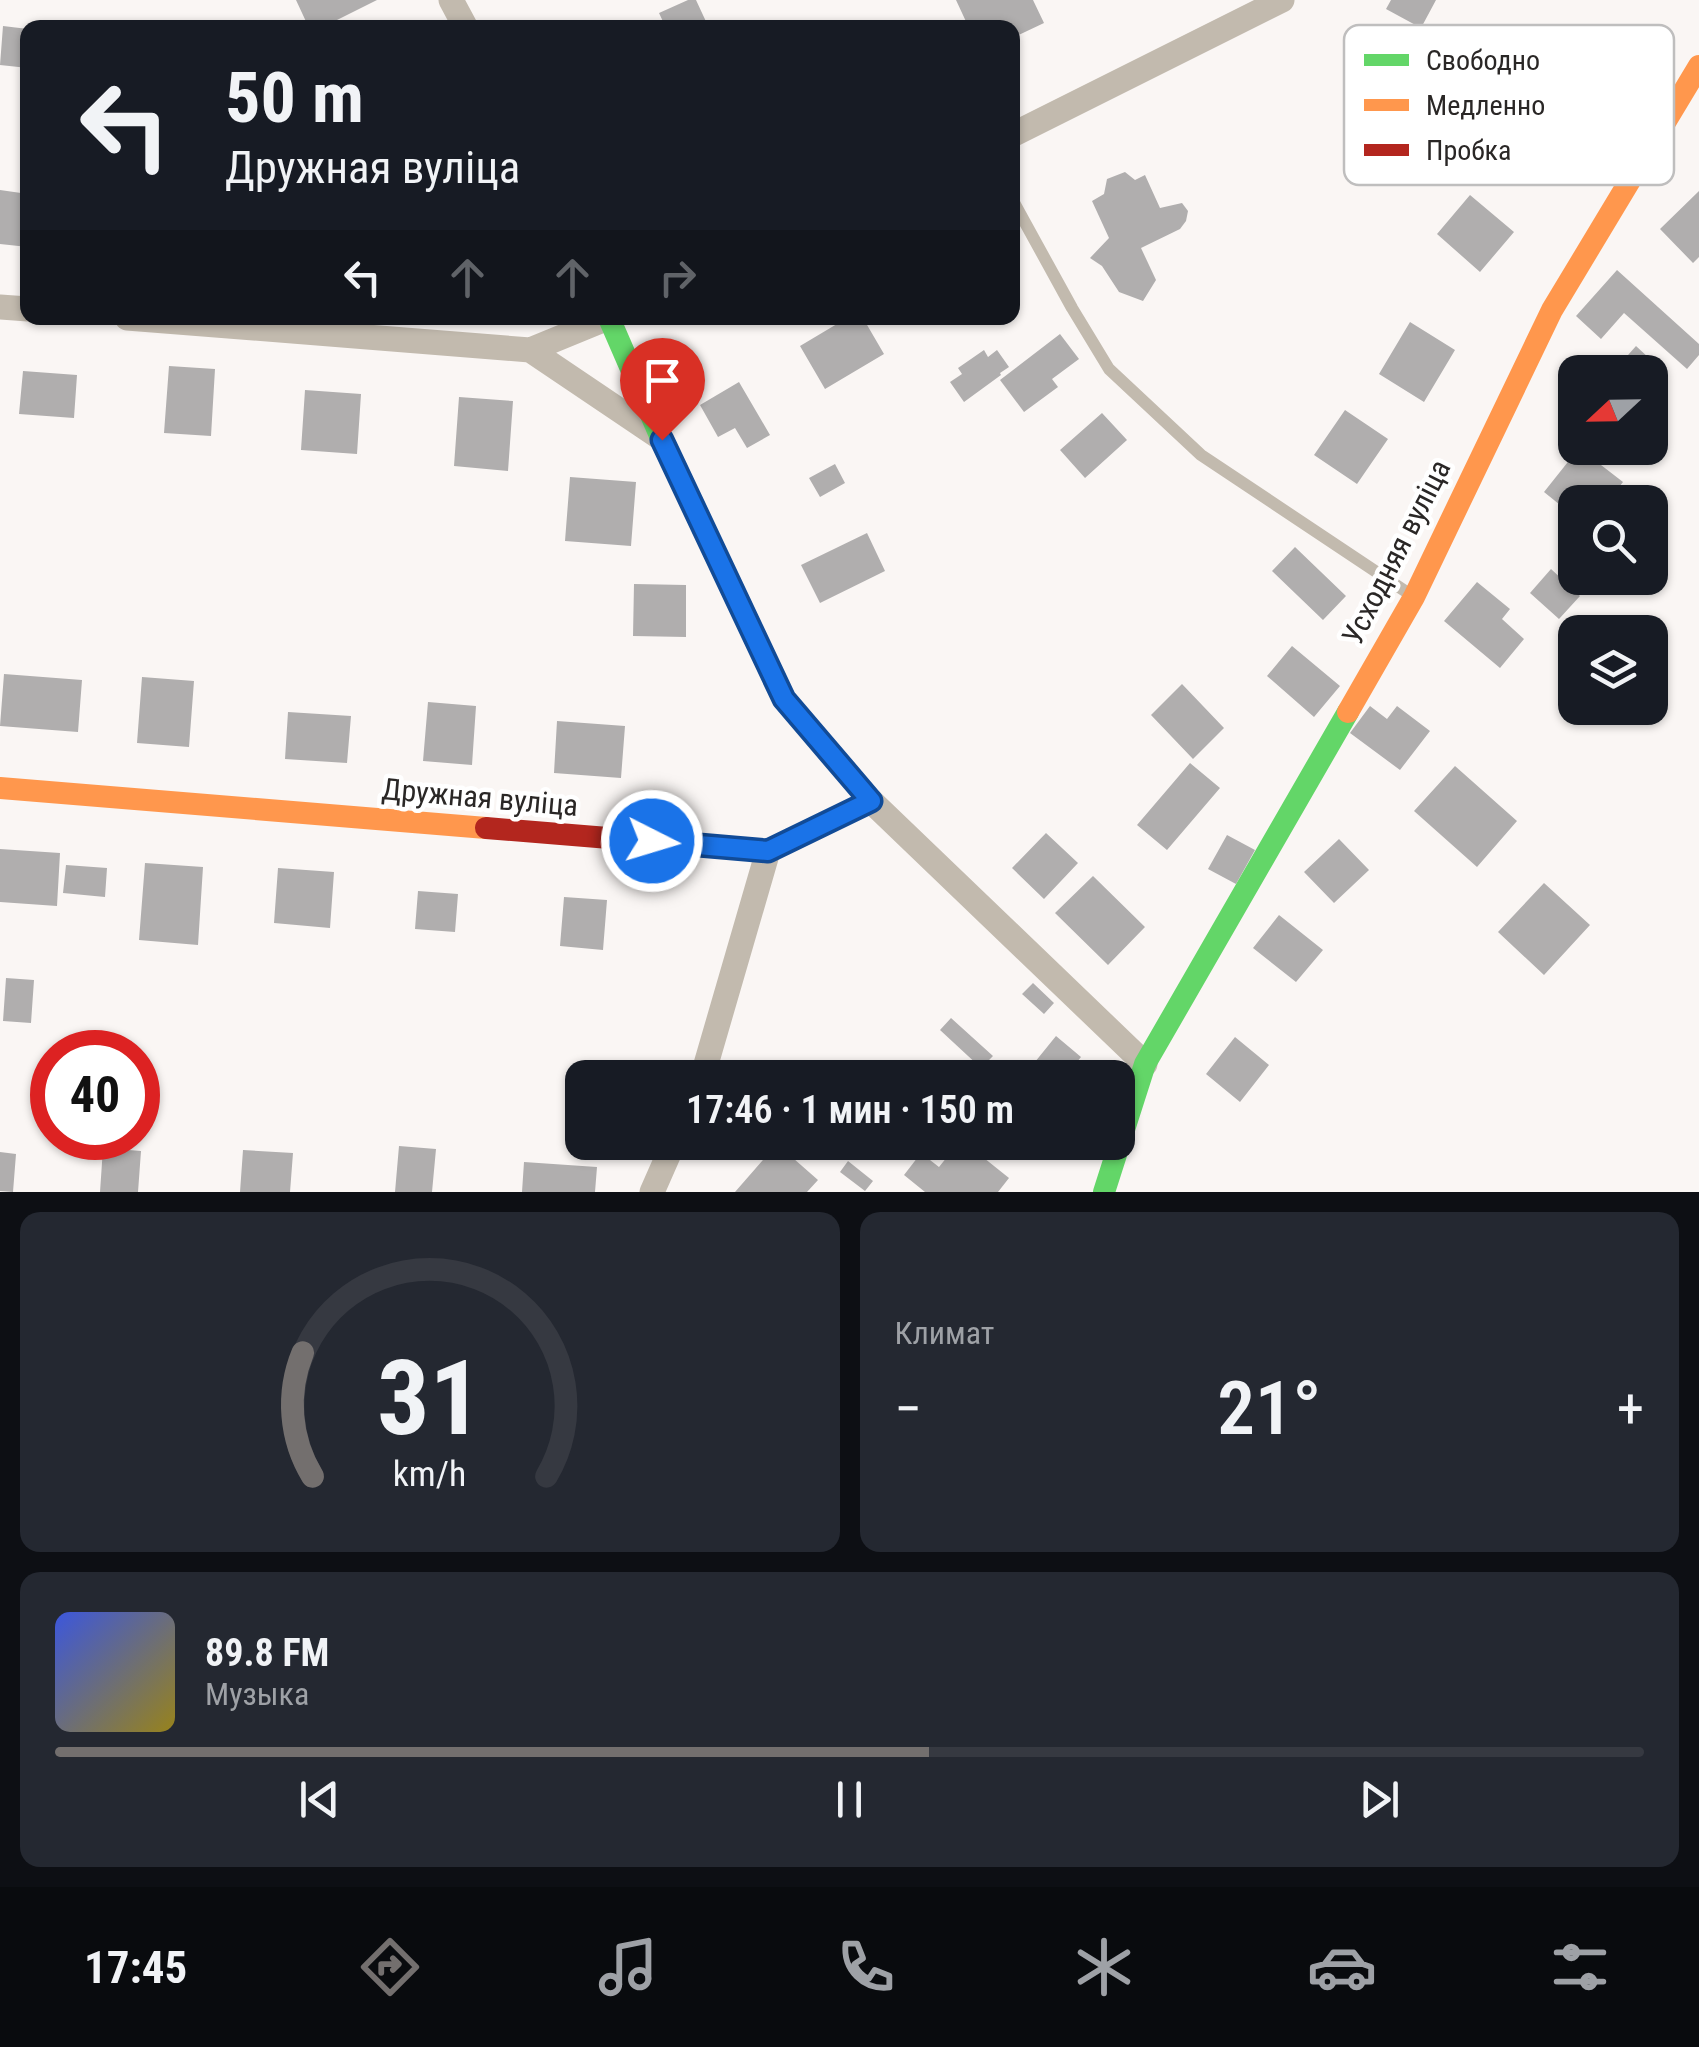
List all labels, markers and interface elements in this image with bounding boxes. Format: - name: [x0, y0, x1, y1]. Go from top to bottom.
- legend: [1344, 25, 1674, 185]
- text: Свободно: [1426, 44, 1540, 77]
- text: 50 m: [225, 57, 364, 139]
- icon: left: [60, 60, 190, 190]
- text: Медленно: [1426, 89, 1545, 122]
- text: Пробка: [1426, 134, 1511, 167]
- text: Дружная вуліца: [225, 141, 520, 194]
- icon: left: [335, 250, 390, 305]
- icon: ahead: [440, 250, 495, 305]
- icon: ahead: [545, 250, 600, 305]
- icon: right: [650, 250, 705, 305]
- pin: [620, 338, 705, 441]
- icon: arrive: [635, 353, 690, 408]
- north arrow: [1558, 355, 1668, 465]
- map controls: [1558, 355, 1668, 725]
- street label: Усходняя вуліца: [1334, 454, 1458, 650]
- button: search: [1558, 485, 1668, 595]
- button: layers: [1558, 615, 1668, 725]
- street label: Дружная вуліца: [380, 771, 580, 823]
- position arrow: [600, 789, 704, 893]
- speed limit sign: 40: [30, 1030, 160, 1160]
- text: 17:46 · 1 мин · 150 m: [686, 1088, 1014, 1132]
- text: Климат: [895, 1314, 994, 1352]
- text: 31: [377, 1338, 482, 1459]
- text: 21°: [1217, 1364, 1322, 1452]
- text: −: [895, 1377, 922, 1441]
- text: +: [1617, 1377, 1644, 1441]
- text: km/h: [393, 1453, 467, 1495]
- text: 89.8 FM: [205, 1631, 329, 1675]
- text: Музыка: [205, 1675, 309, 1713]
- icon: previous: [292, 1772, 347, 1827]
- icon: pause: [822, 1772, 877, 1827]
- icon: next: [1352, 1772, 1407, 1827]
- icon: directions: [355, 1932, 425, 2002]
- icon: music: [593, 1932, 663, 2002]
- icon: phone: [831, 1932, 901, 2002]
- icon: climate: [1069, 1932, 1139, 2002]
- icon: car: [1307, 1932, 1377, 2002]
- icon: filters: [1545, 1932, 1615, 2002]
- text: 17:45: [84, 1941, 187, 1994]

